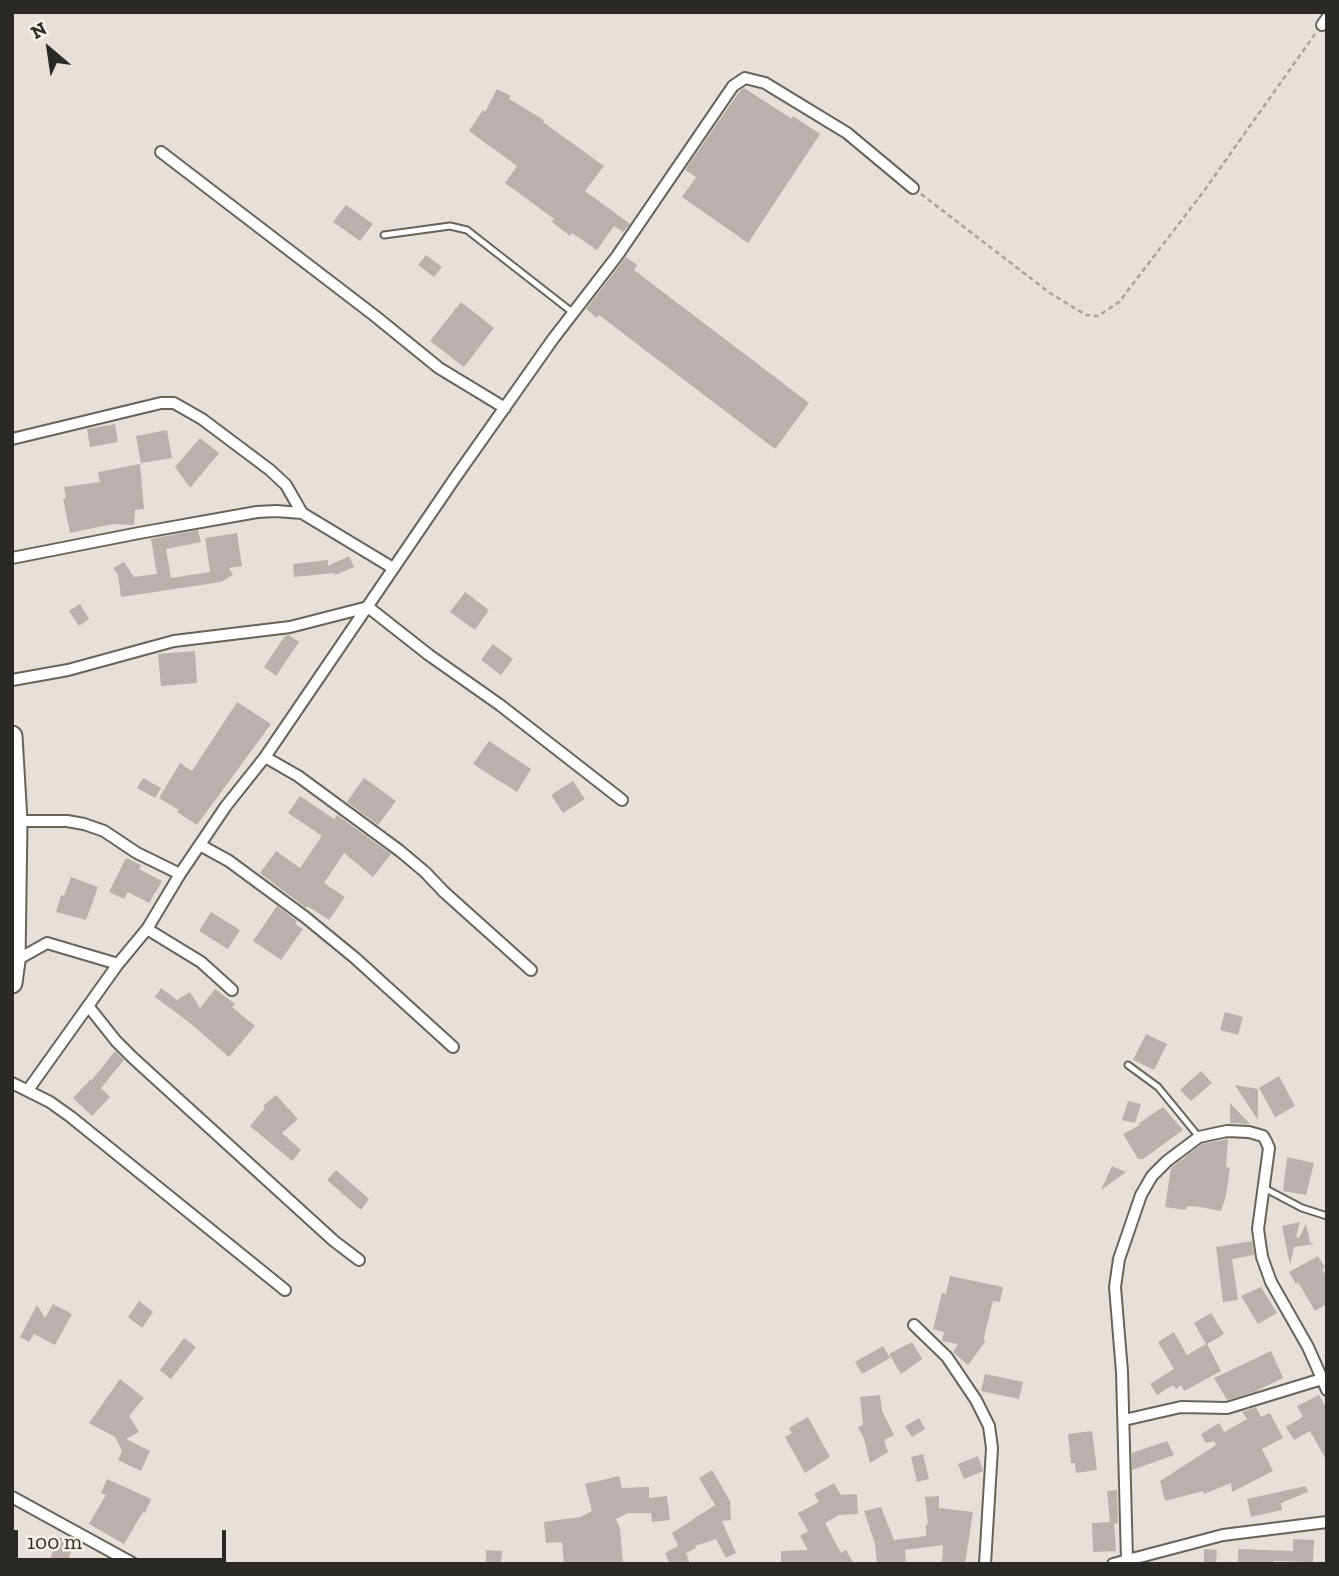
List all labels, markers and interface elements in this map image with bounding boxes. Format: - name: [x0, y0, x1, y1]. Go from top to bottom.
- north arrow: [14, 14, 84, 84]
- text: N: [27, 17, 50, 44]
- scale bar: [18, 1516, 229, 1560]
- text: 100 m: [27, 1529, 82, 1554]

